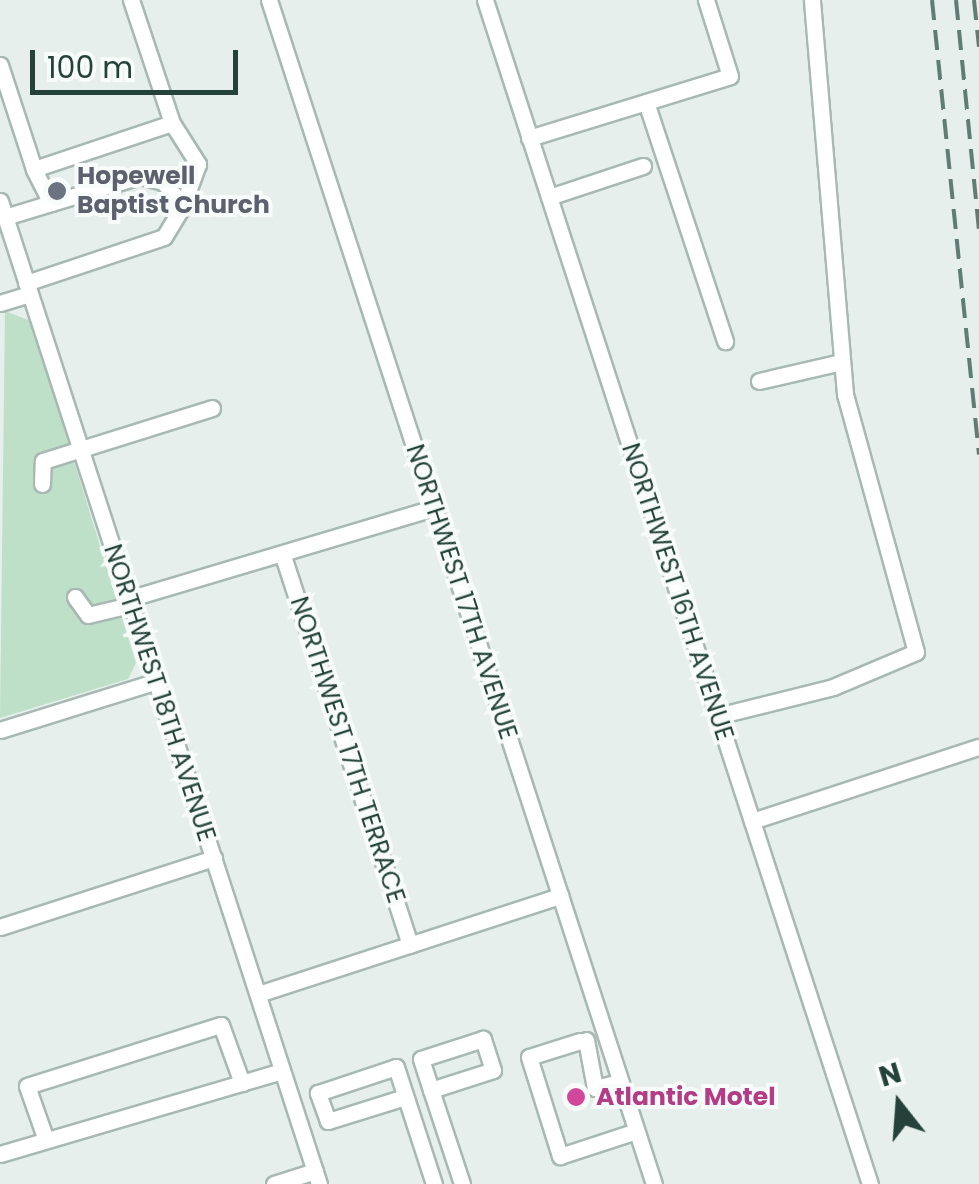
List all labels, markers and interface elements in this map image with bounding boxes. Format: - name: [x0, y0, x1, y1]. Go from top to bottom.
- scale bar: [35, 30, 242, 92]
- text: 100 m: [47, 46, 133, 89]
- place label: Hopewell Baptist Church: [77, 162, 270, 221]
- marker: Hopewell Baptist Church: [46, 180, 68, 202]
- street label: NORTHWEST 16TH AVENUE: [615, 440, 739, 744]
- street label: NORTHWEST 17TH AVENUE: [399, 441, 523, 743]
- street label: NORTHWEST 18TH AVENUE: [97, 541, 221, 845]
- street label: NORTHWEST 17TH TERRACE: [283, 593, 411, 907]
- text: N: [874, 1053, 906, 1097]
- north arrow: [849, 1054, 949, 1154]
- place label: Atlantic Motel: [596, 1082, 776, 1112]
- marker: Atlantic Motel: [565, 1086, 587, 1108]

